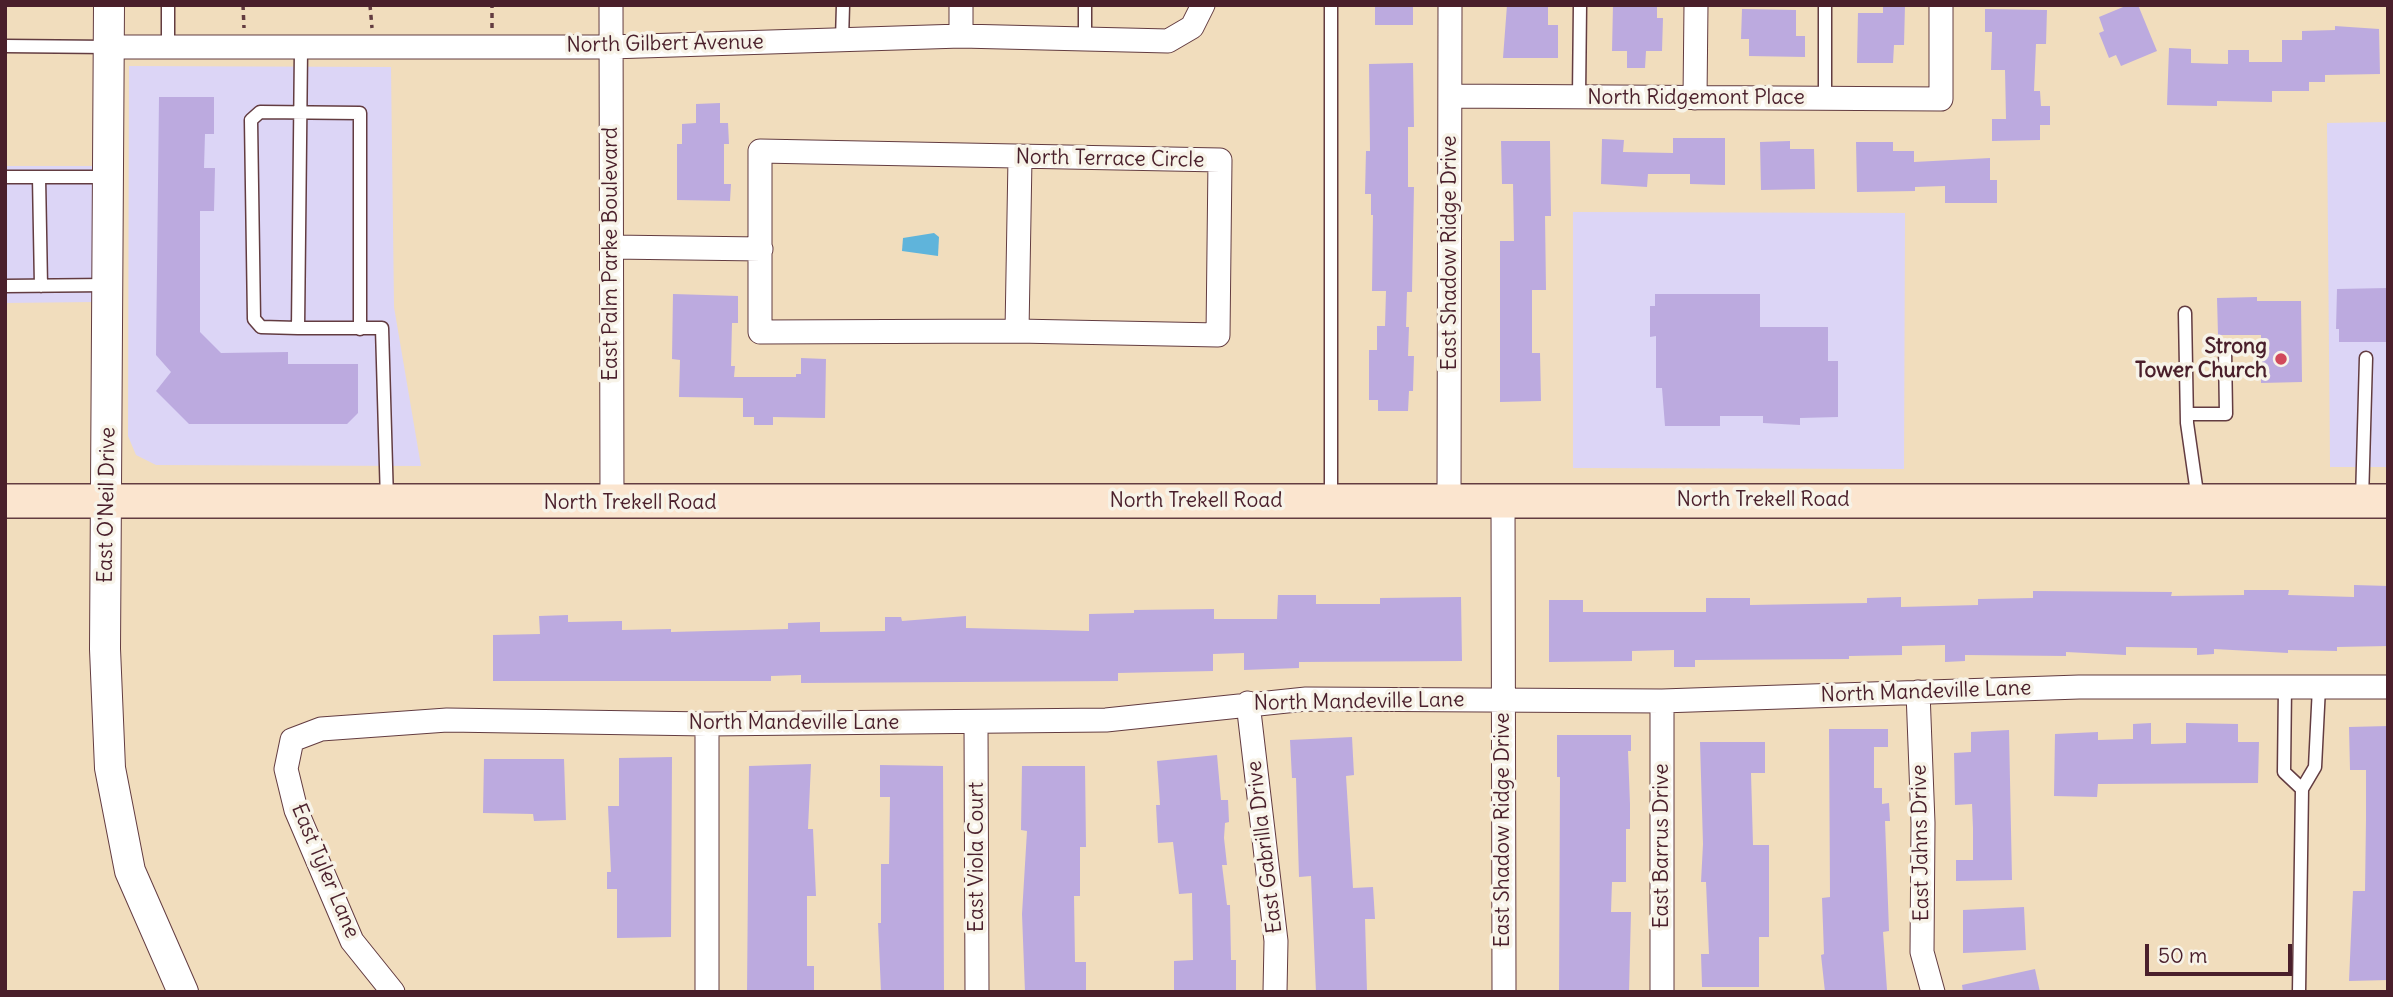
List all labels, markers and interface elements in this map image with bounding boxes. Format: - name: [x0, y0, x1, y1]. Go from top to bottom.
- street label: North Gilbert Avenue: [566, 30, 764, 58]
- street label: North Ridgemont Place: [1587, 85, 1805, 111]
- street label: East Palm Parke Boulevard: [598, 127, 624, 381]
- street label: East Shadow Ridge Drive: [1437, 135, 1463, 371]
- street label: North Terrace Circle: [1015, 145, 1205, 173]
- place label: Strong Tower Church: [2135, 334, 2267, 384]
- marker: Strong Tower Church: [2273, 351, 2289, 367]
- street label: East O'Neil Drive: [93, 427, 121, 583]
- street label: North Trekell Road: [1676, 487, 1850, 513]
- street label: North Trekell Road: [1109, 488, 1283, 514]
- street label: North Trekell Road: [543, 490, 717, 516]
- street label: North Mandeville Lane: [1820, 676, 2032, 708]
- street label: North Mandeville Lane: [1253, 688, 1465, 716]
- street label: North Mandeville Lane: [689, 710, 899, 736]
- street label: East Shadow Ridge Drive: [1490, 712, 1516, 948]
- street label: East Gabrilla Drive: [1242, 759, 1288, 935]
- street label: East Barrus Drive: [1649, 763, 1675, 929]
- street label: East Jahns Drive: [1907, 764, 1935, 922]
- street label: East Viola Court: [964, 782, 990, 932]
- street label: East Tyler Lane: [285, 800, 365, 942]
- scale bar: [2148, 930, 2295, 974]
- text: 50 m: [2158, 942, 2207, 969]

